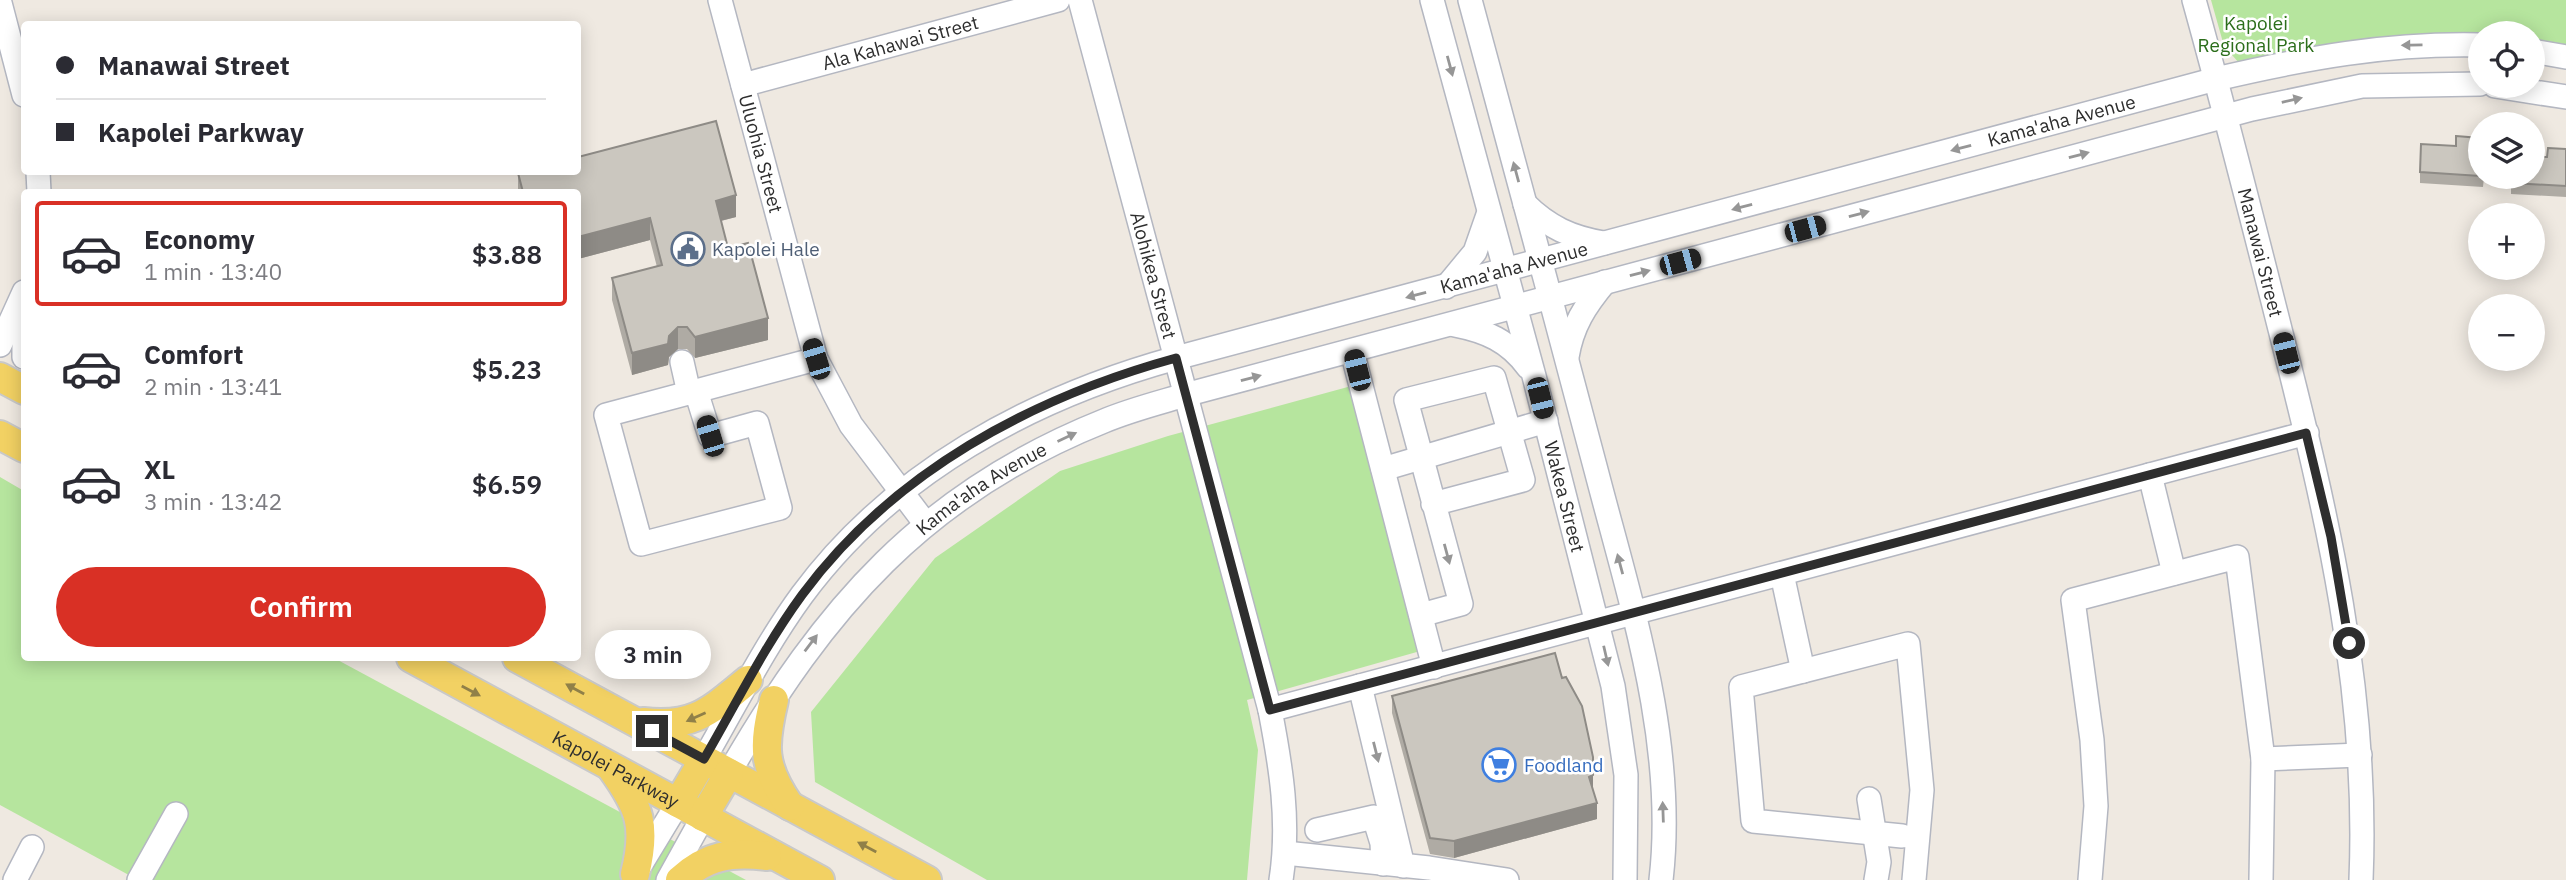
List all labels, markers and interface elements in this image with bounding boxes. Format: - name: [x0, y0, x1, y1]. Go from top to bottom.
- street label: Ala Kahawai Street: [820, 10, 981, 75]
- park label: Kapolei Regional Park: [2198, 11, 2314, 57]
- map controls: [2468, 21, 2545, 371]
- button: locate: [2468, 21, 2545, 98]
- one-way arrow: [2400, 39, 2422, 51]
- text: Manawai Street: [98, 48, 290, 82]
- one-way arrow: [1445, 55, 1456, 77]
- street label: Kama'aha Avenue: [1985, 89, 2138, 152]
- street label: Uluohia Street: [734, 92, 788, 216]
- one-way arrow: [2281, 94, 2303, 105]
- button: layers: [2468, 112, 2545, 189]
- text: Kapolei Parkway: [98, 115, 304, 149]
- one-way arrow: [1950, 143, 1972, 154]
- one-way arrow: [2069, 150, 2090, 160]
- one-way arrow: [1510, 161, 1521, 183]
- street label: Manawai Street: [2233, 185, 2288, 320]
- one-way arrow: [1730, 202, 1752, 213]
- button: +: [2468, 203, 2545, 280]
- one-way arrow: [1848, 208, 1870, 219]
- street label: Alohikea Street: [1125, 209, 1182, 341]
- car: [1782, 213, 1829, 245]
- icon: car: [60, 222, 123, 285]
- text: Economy: [144, 222, 255, 256]
- public building icon: Kapolei Hale: [669, 230, 707, 268]
- street label: Kama'aha Avenue: [1437, 236, 1590, 299]
- text: $3.88: [472, 237, 542, 271]
- place label: Kapolei Hale: [712, 237, 820, 261]
- car: [1657, 246, 1704, 278]
- text: 1 min · 13:40: [144, 256, 282, 286]
- one-way arrow: [1629, 267, 1651, 278]
- one-way arrow: [1404, 290, 1426, 301]
- button: −: [2468, 294, 2545, 371]
- car: [2271, 330, 2302, 376]
- car: [800, 336, 833, 382]
- icon: car: [60, 337, 123, 400]
- text: Comfort: [144, 337, 243, 371]
- car: [1342, 347, 1373, 393]
- text: $5.23: [472, 352, 542, 386]
- text: 2 min · 13:41: [144, 371, 282, 401]
- one-way arrow: [1240, 372, 1262, 383]
- car: [1525, 375, 1556, 421]
- car: [694, 413, 727, 459]
- one-way arrow: [1057, 432, 1077, 443]
- street label: Kama'aha Avenue: [911, 437, 1051, 540]
- street label: Wakea Street: [1539, 438, 1590, 555]
- icon: car: [60, 452, 123, 515]
- text: XL: [144, 452, 175, 486]
- text: $6.59: [472, 467, 542, 501]
- text: 3 min · 13:42: [144, 486, 282, 516]
- one-way arrow: [1442, 543, 1453, 565]
- one-way arrow: [1614, 553, 1625, 575]
- button: Confirm: [56, 567, 546, 647]
- route start: [2333, 627, 2365, 659]
- callout: 3 min: [594, 630, 710, 678]
- one-way arrow: [804, 635, 819, 653]
- text: 3 min: [623, 639, 683, 669]
- one-way arrow: [1601, 645, 1612, 667]
- one-way arrow: [461, 684, 481, 696]
- one-way arrow: [565, 684, 585, 696]
- one-way arrow: [686, 712, 707, 723]
- route end: [636, 715, 668, 747]
- street label: Kapolei Parkway: [548, 725, 684, 814]
- one-way arrow: [1371, 742, 1382, 764]
- supermarket icon: Foodland: [1480, 746, 1518, 784]
- place label: Foodland: [1524, 753, 1604, 777]
- one-way arrow: [1657, 801, 1668, 823]
- one-way arrow: [856, 842, 876, 854]

